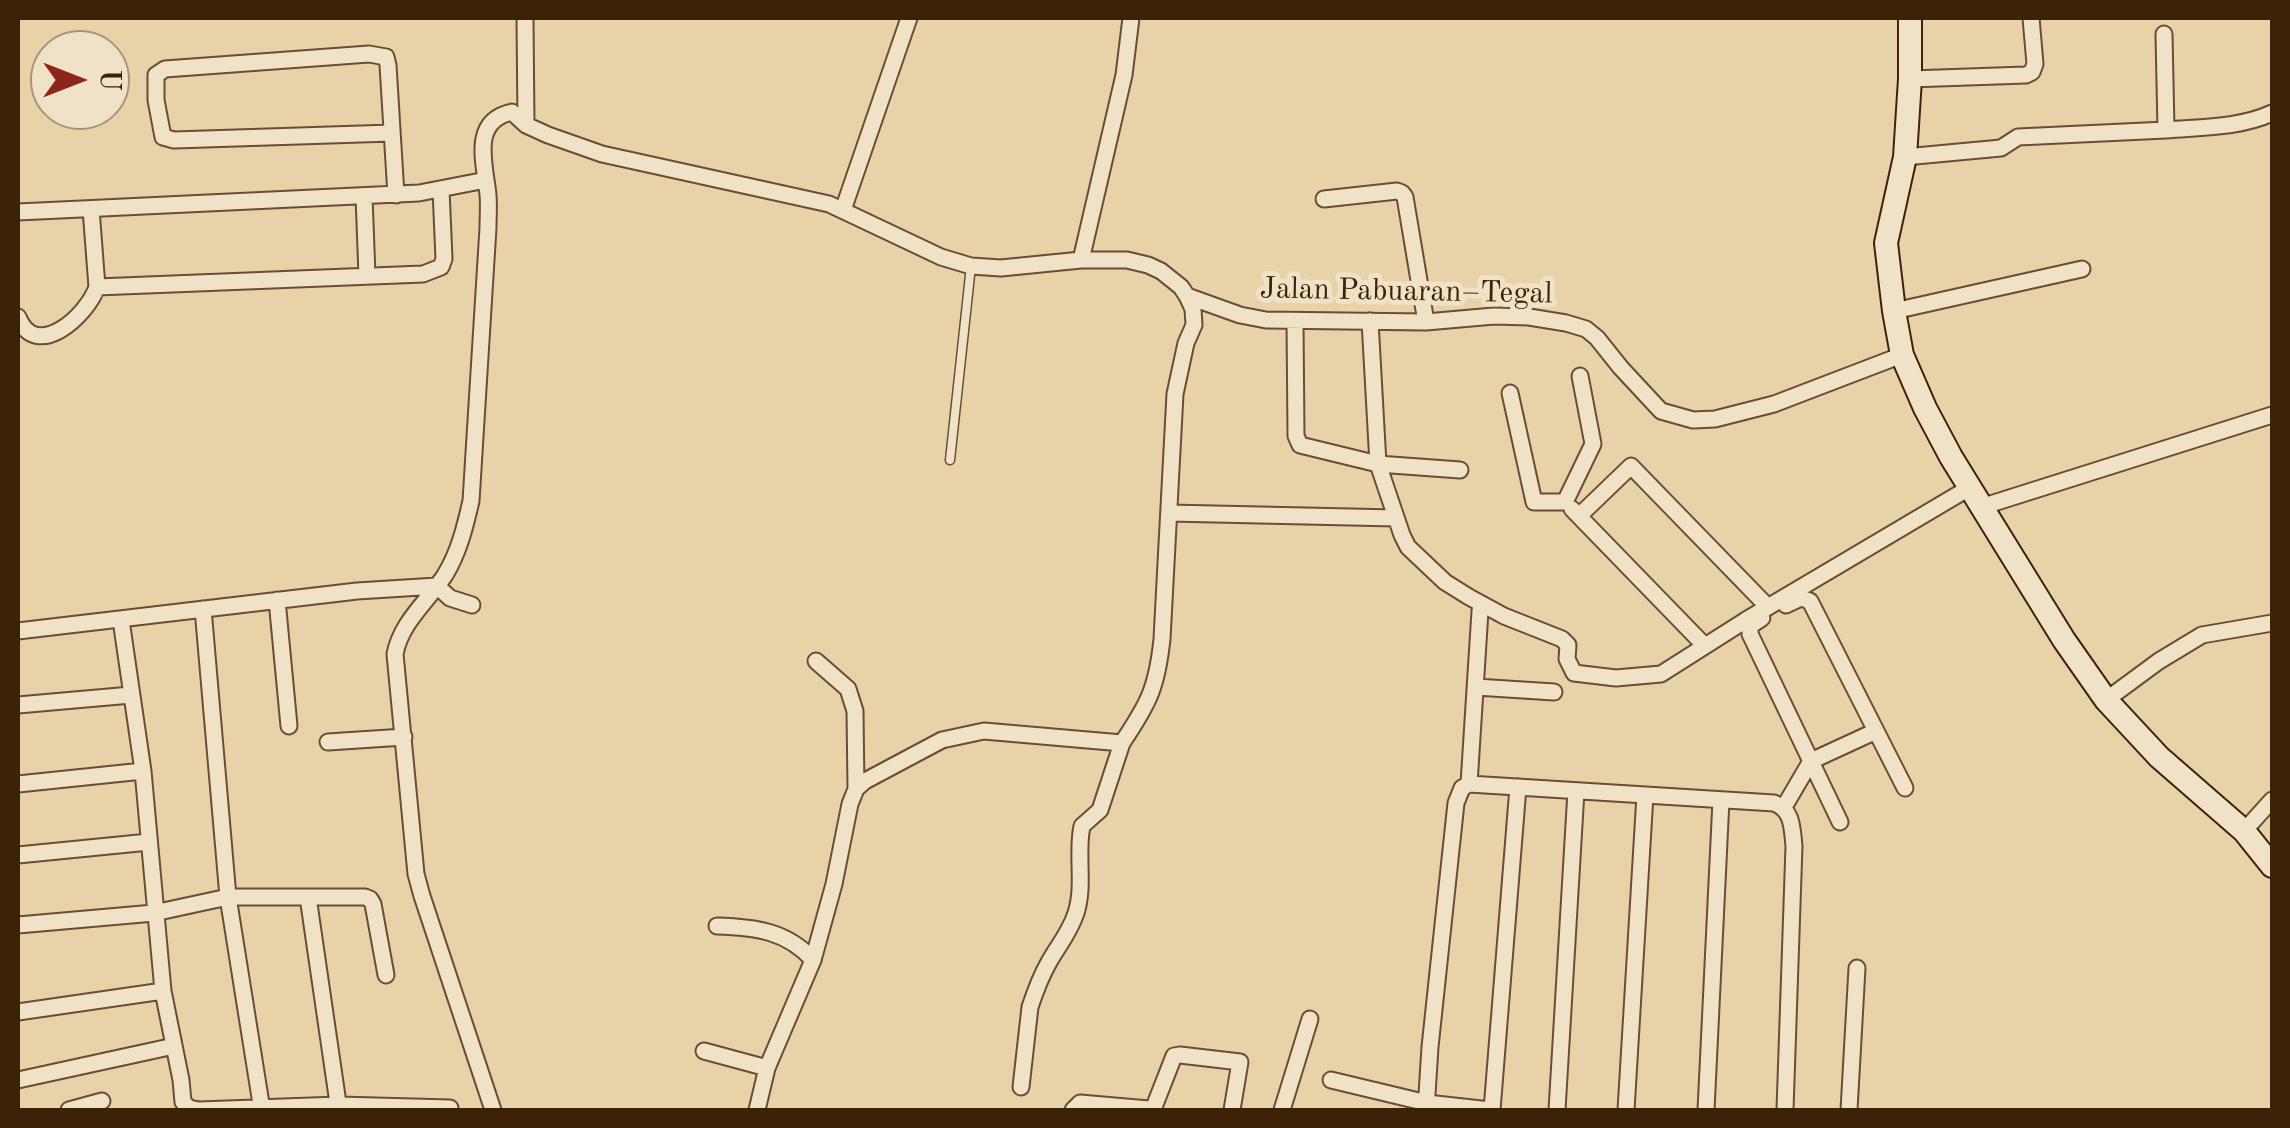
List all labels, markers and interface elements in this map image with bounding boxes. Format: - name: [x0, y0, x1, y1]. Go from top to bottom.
- north arrow: [30, 30, 130, 130]
- text: U: [94, 69, 122, 91]
- street label: Jalan Pabuaran–Tegal: [1259, 271, 1553, 313]

